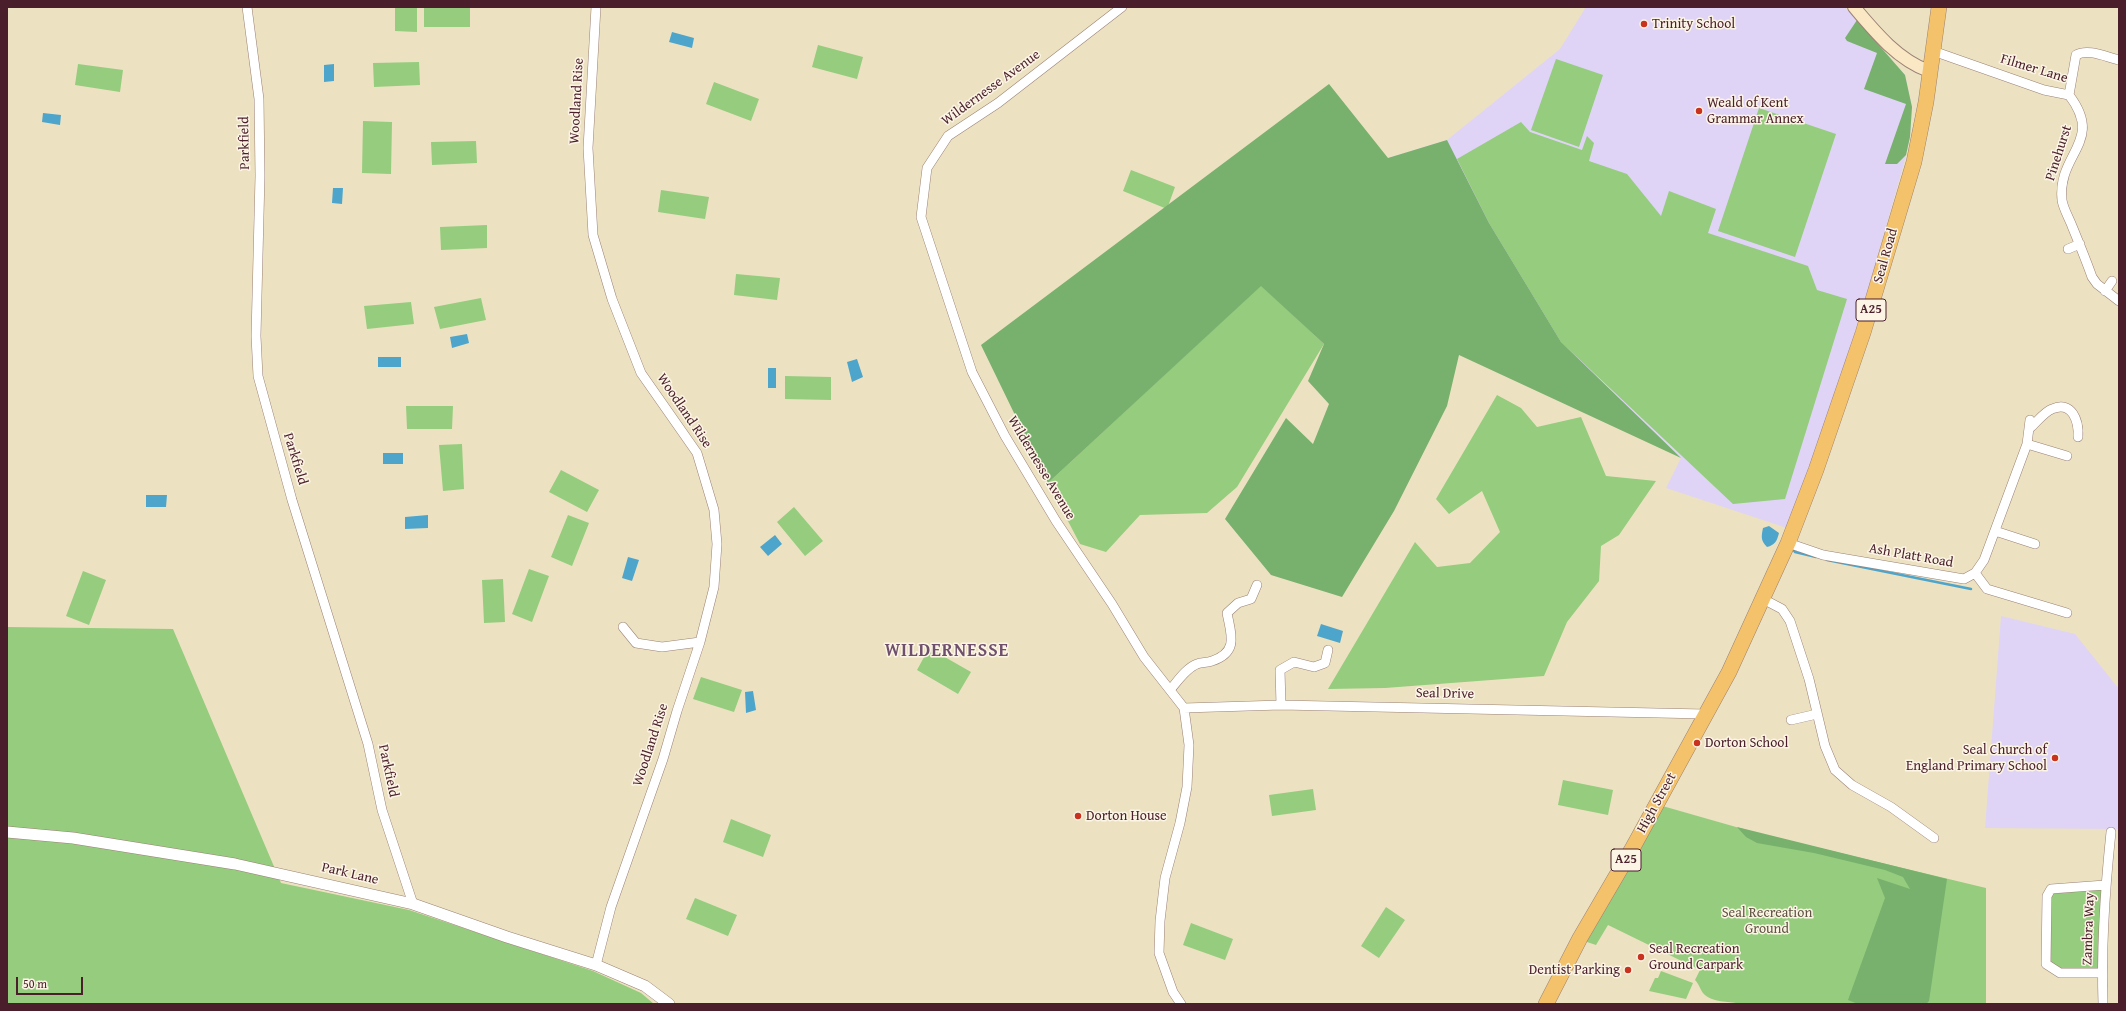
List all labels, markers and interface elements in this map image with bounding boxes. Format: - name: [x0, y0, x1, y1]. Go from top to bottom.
- place label: Trinity School: [1652, 16, 1735, 32]
- marker: Trinity School: [1639, 19, 1649, 29]
- street label: Wildernesse Avenue: [938, 47, 1044, 129]
- street label: Filmer Lane: [1998, 51, 2070, 87]
- street label: Woodland Rise: [566, 58, 588, 144]
- place label: Weald of Kent Grammar Annex: [1707, 95, 1804, 128]
- marker: Weald of Kent Grammar Annex: [1694, 106, 1704, 116]
- street label: Parkfield: [236, 116, 254, 170]
- street label: Pinehurst: [2042, 123, 2076, 183]
- street label: Seal Road: [1870, 227, 1902, 285]
- road number: A25: [1856, 299, 1886, 321]
- street label: Woodland Rise: [653, 371, 715, 451]
- street label: Wildernesse Avenue: [1003, 413, 1079, 523]
- street label: Parkfield: [279, 431, 311, 487]
- street label: Ash Platt Road: [1868, 540, 1954, 572]
- district label: WILDERNESSE: [885, 640, 1009, 662]
- street label: Seal Drive: [1416, 685, 1474, 703]
- street label: Woodland Rise: [630, 701, 672, 789]
- place label: Dorton School: [1705, 735, 1788, 751]
- marker: Dorton School: [1692, 738, 1702, 748]
- place label: Seal Church of England Primary School: [1906, 742, 2047, 774]
- street label: Parkfield: [374, 743, 402, 799]
- marker: Seal Church of England Primary School: [2050, 753, 2060, 763]
- street label: High Street: [1634, 770, 1680, 836]
- place label: Dorton House: [1086, 808, 1167, 824]
- marker: Dorton House: [1073, 811, 1083, 821]
- road number: A25: [1611, 849, 1641, 871]
- street label: Park Lane: [320, 859, 380, 889]
- street label: Zambra Way: [2079, 892, 2099, 966]
- park label: Seal Recreation Ground: [1722, 905, 1812, 938]
- place label: Seal Recreation Ground Carpark: [1649, 941, 1743, 974]
- marker: Seal Recreation Ground Carpark: [1636, 952, 1646, 962]
- place label: Dentist Parking: [1529, 962, 1620, 978]
- marker: Dentist Parking: [1623, 965, 1633, 975]
- scale bar: [18, 969, 85, 995]
- text: 50 m: [23, 975, 47, 992]

